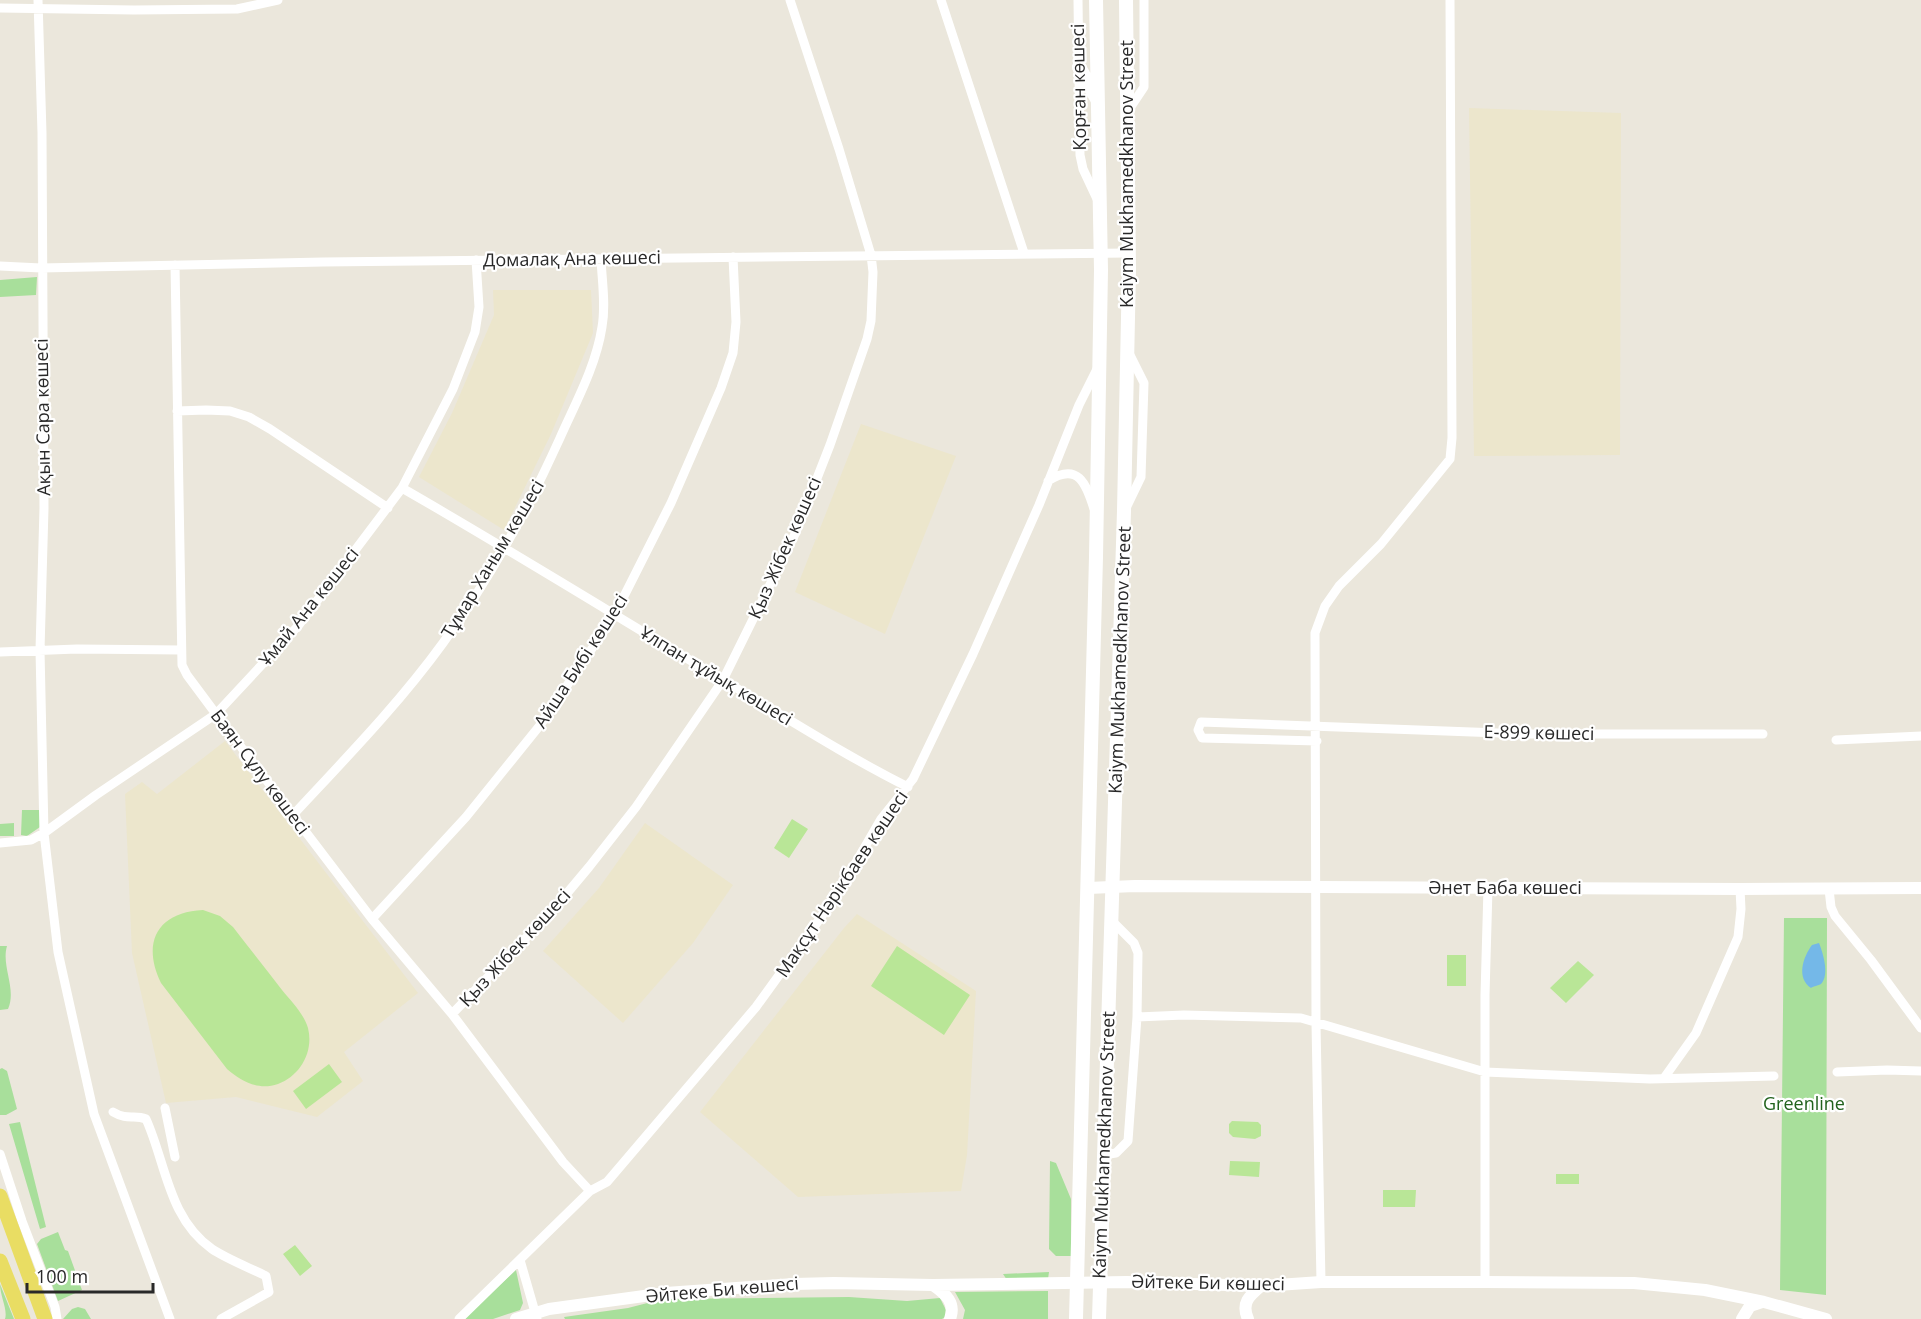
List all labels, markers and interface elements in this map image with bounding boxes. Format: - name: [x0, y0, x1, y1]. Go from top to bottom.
- street label: Қорған көшесі: [1065, 23, 1091, 151]
- street label: Kaiym Mukhamedkhanov Street: [1114, 40, 1138, 308]
- street label: Домалақ Ана көшесі: [483, 244, 661, 272]
- street label: Ақын Сара көшесі: [29, 338, 55, 496]
- street label: Қыз Жібек көшесі: [742, 473, 826, 622]
- street label: Тұмар Ханым көшесі: [435, 475, 549, 642]
- street label: Kaiym Mukhamedkhanov Street: [1102, 526, 1136, 794]
- street label: Ұмай Ана көшесі: [253, 542, 364, 671]
- street label: Айша Бибі көшесі: [528, 589, 633, 732]
- street label: Ұлпан тұйық көшесі: [636, 620, 797, 730]
- street label: Баян Сұлу көшесі: [206, 704, 316, 839]
- street label: Е-899 көшесі: [1483, 719, 1595, 745]
- street label: Мақсұт Нәрікбаев көшесі: [770, 785, 913, 981]
- street label: Әнет Баба көшесі: [1428, 875, 1582, 899]
- street label: Қыз Жібек көшесі: [453, 883, 575, 1011]
- street label: Kaiym Mukhamedkhanov Street: [1086, 1011, 1120, 1279]
- park label: Greenline: [1763, 1091, 1845, 1115]
- scale bar: [27, 1256, 153, 1294]
- text: 100 m: [36, 1264, 88, 1288]
- street label: Әйтеке Би көшесі: [1131, 1269, 1285, 1295]
- street label: Әйтеке Би көшесі: [644, 1270, 800, 1308]

